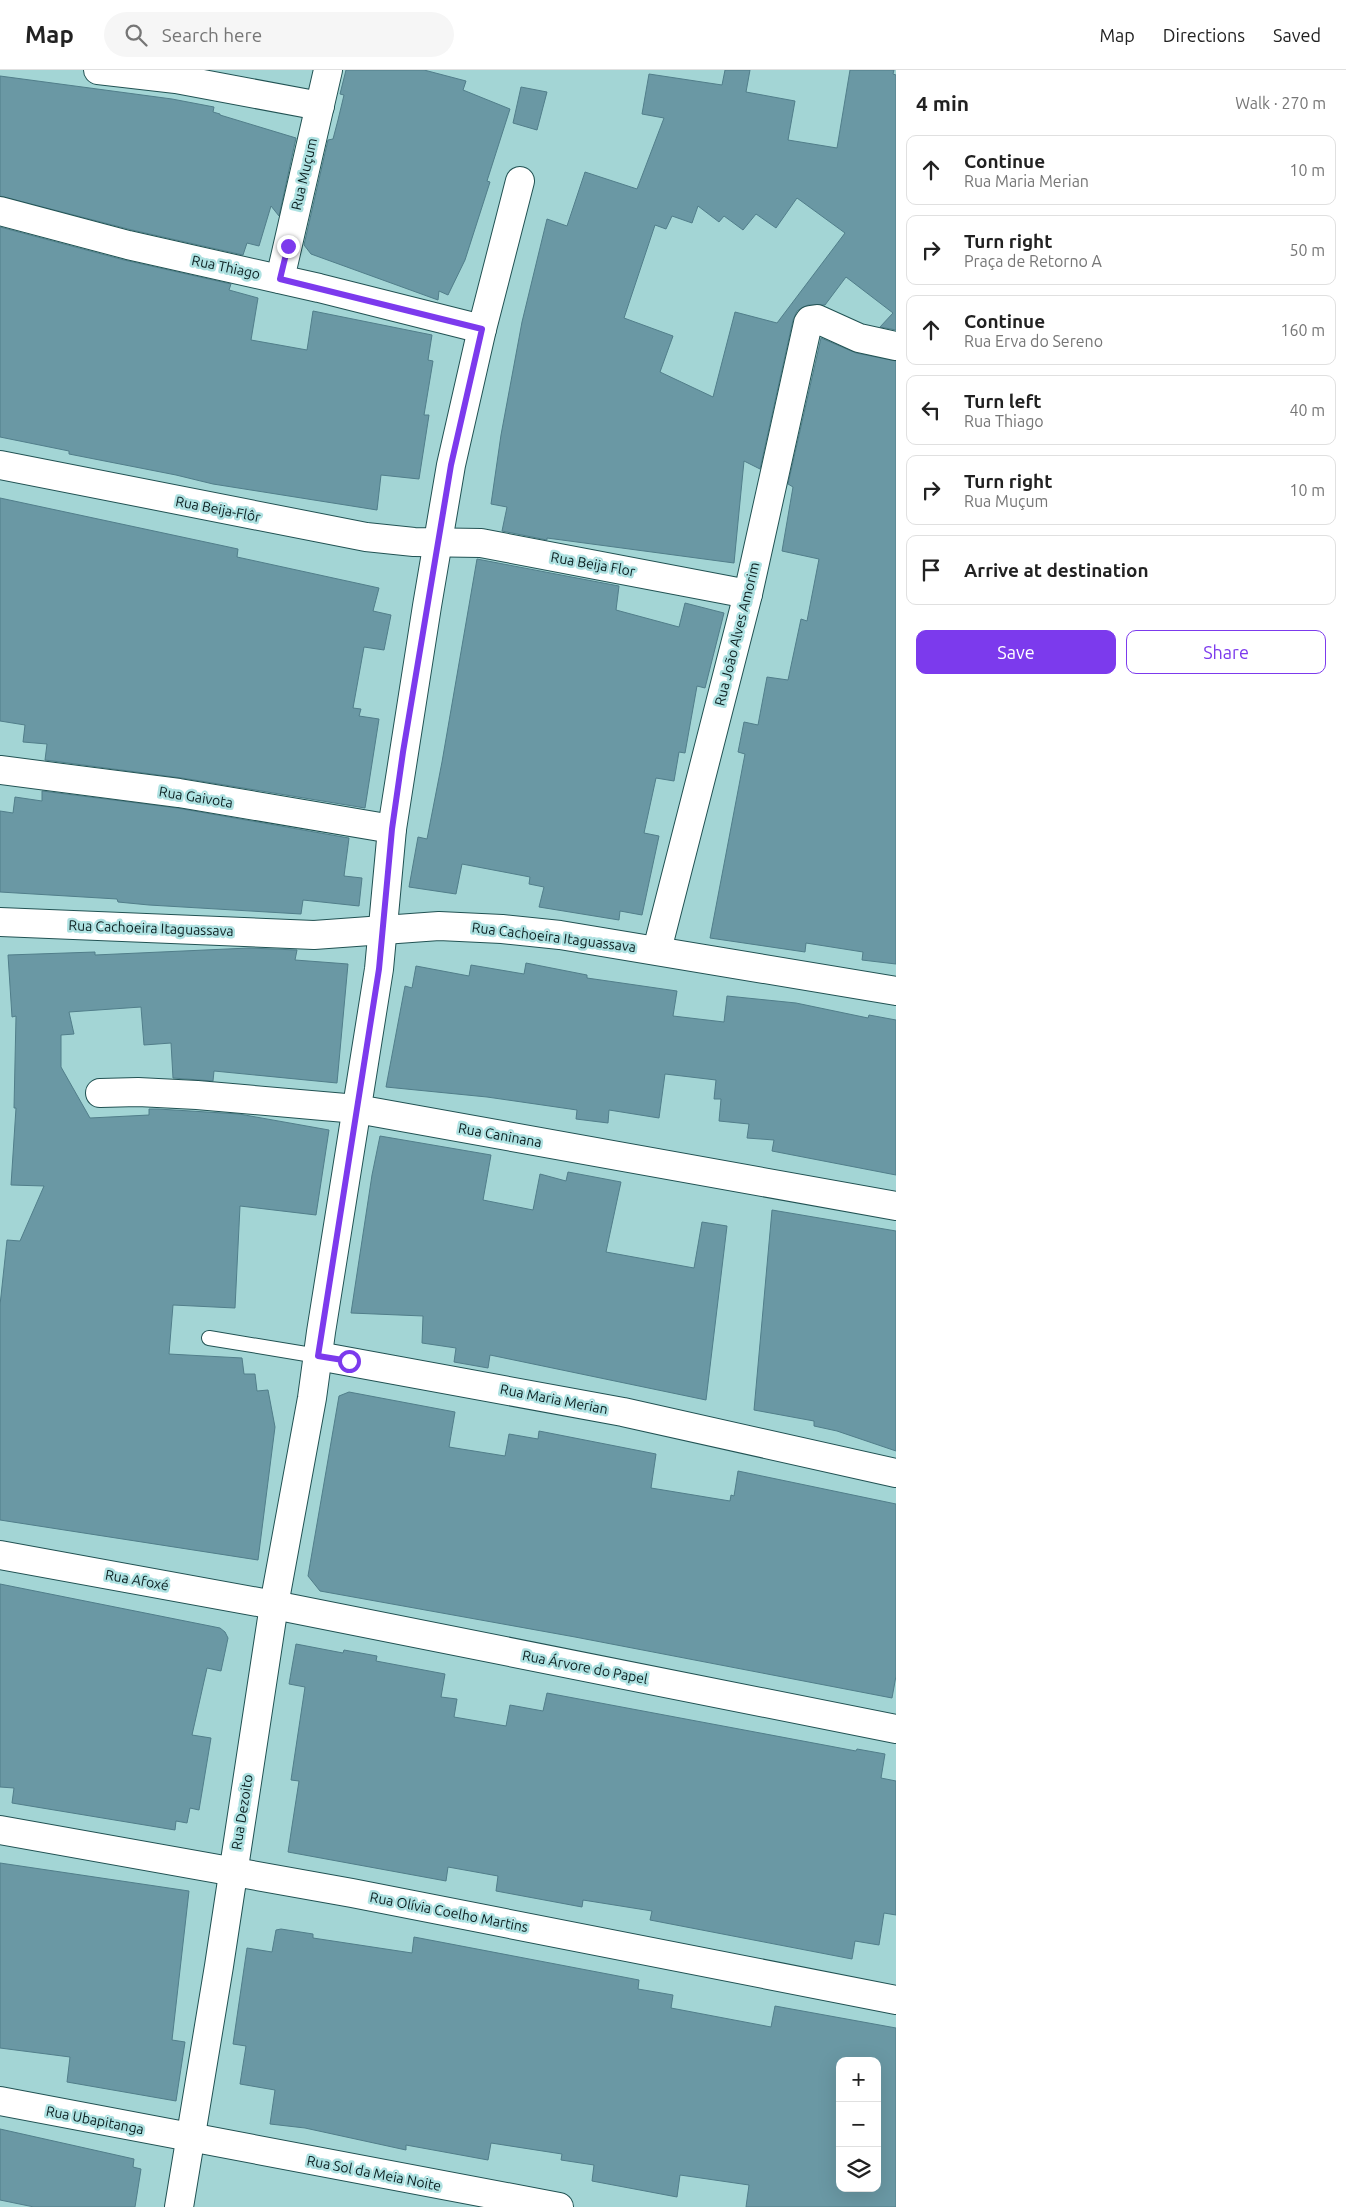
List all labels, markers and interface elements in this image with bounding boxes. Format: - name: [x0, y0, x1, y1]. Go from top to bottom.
- search box: [104, 12, 454, 57]
- text: Map: [25, 21, 74, 48]
- icon: search: [122, 21, 150, 49]
- text: Search here: [162, 24, 262, 46]
- text: Map: [1099, 25, 1135, 45]
- text: Directions: [1163, 25, 1245, 45]
- text: Saved: [1273, 25, 1321, 45]
- text: 4 min: [916, 91, 969, 115]
- text: Walk · 270 m: [1235, 94, 1326, 112]
- street label: Rua Muçum: [288, 136, 320, 212]
- text: Continue: [964, 150, 1045, 172]
- icon: ahead: [917, 156, 945, 184]
- text: 10 m: [1289, 161, 1325, 179]
- text: Rua Maria Merian: [964, 172, 1089, 190]
- text: Turn right: [964, 230, 1052, 252]
- route end: [277, 235, 300, 258]
- icon: right: [917, 236, 945, 264]
- text: 50 m: [1289, 241, 1325, 259]
- street label: Rua Thiago: [190, 252, 262, 282]
- text: Praça de Retorno A: [964, 252, 1102, 270]
- text: Continue: [964, 310, 1045, 332]
- icon: ahead: [917, 316, 945, 344]
- text: 160 m: [1280, 321, 1325, 339]
- text: Rua Erva do Sereno: [964, 332, 1103, 350]
- text: Turn left: [964, 390, 1042, 412]
- icon: left: [917, 396, 945, 424]
- text: 40 m: [1289, 401, 1325, 419]
- text: Rua Thiago: [964, 412, 1044, 430]
- text: Turn right: [964, 470, 1052, 492]
- icon: right: [917, 476, 945, 504]
- text: 10 m: [1289, 481, 1325, 499]
- text: Rua Muçum: [964, 492, 1048, 510]
- street label: Rua Beija-Flôr: [174, 493, 263, 525]
- street label: Rua Beija Flor: [550, 549, 637, 579]
- icon: arrive: [917, 556, 945, 584]
- text: Arrive at destination: [964, 559, 1149, 581]
- street label: Rua João Alves Amorim: [711, 560, 763, 708]
- button: Save: [916, 630, 1116, 674]
- button: Share: [1126, 630, 1326, 674]
- street label: Rua Gaivota: [158, 783, 234, 811]
- street label: Rua Cachoeira Itaguassava: [68, 917, 234, 939]
- street label: Rua Cachoeira Itaguassava: [471, 919, 637, 955]
- street label: Rua Caninana: [457, 1120, 543, 1150]
- route start: [338, 1350, 361, 1373]
- street label: Rua Maria Merian: [499, 1381, 609, 1417]
- street label: Rua Afoxé: [104, 1567, 170, 1593]
- street label: Rua Árvore do Papel: [521, 1646, 650, 1687]
- street label: Rua Dezoito: [228, 1773, 256, 1851]
- street label: Rua Olívia Coelho Martins: [369, 1889, 529, 1935]
- map controls: [836, 2057, 881, 2192]
- button: +: [836, 2057, 881, 2102]
- button: −: [836, 2102, 881, 2147]
- street label: Rua Ubapitanga: [45, 2103, 145, 2137]
- button: layers: [836, 2147, 881, 2192]
- street label: Rua Sol da Meia Noite: [305, 2152, 443, 2194]

